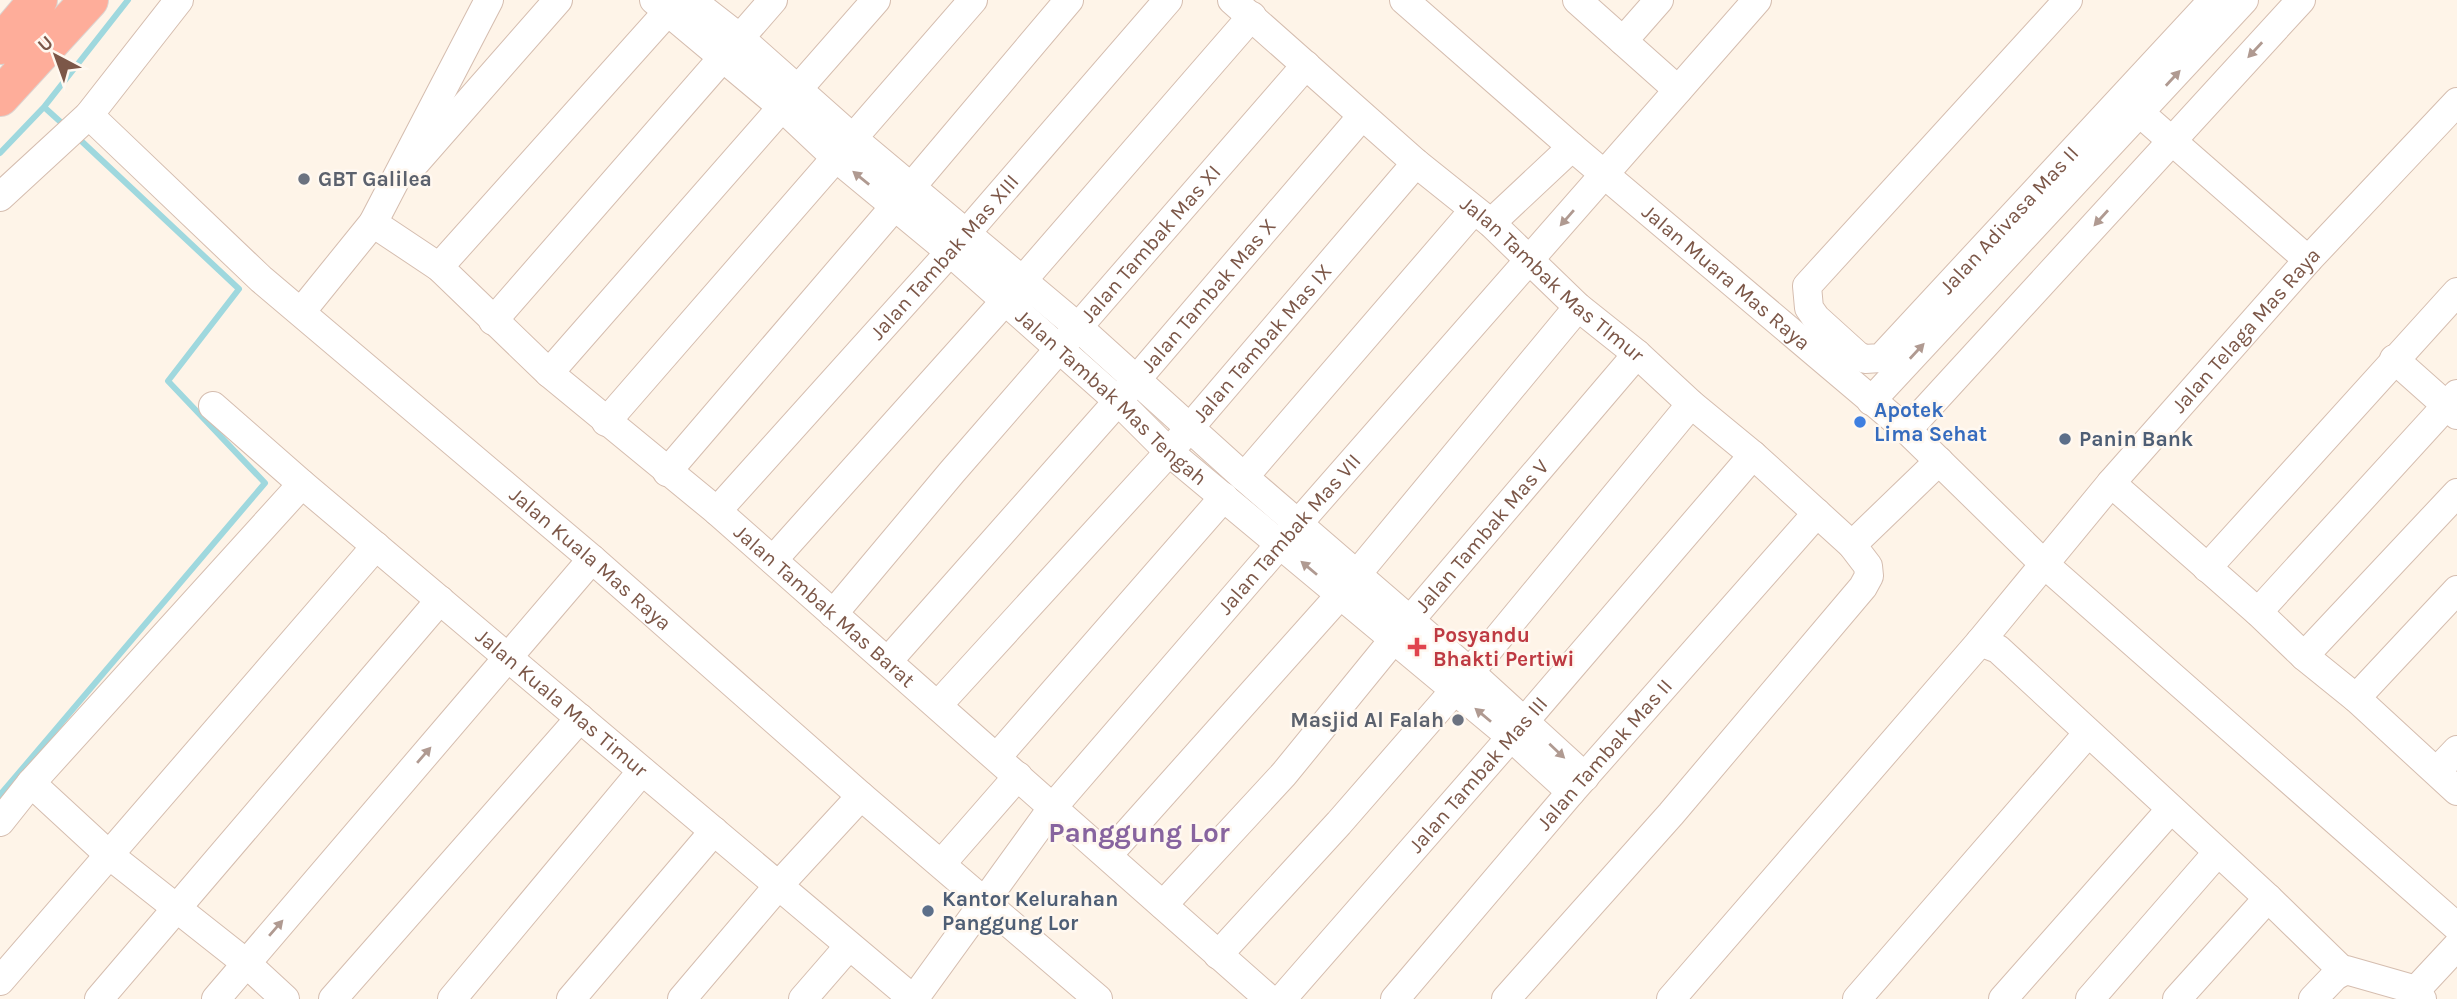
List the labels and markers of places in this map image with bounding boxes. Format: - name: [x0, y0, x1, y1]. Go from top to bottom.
- place label: GBT Galilea: [318, 167, 432, 191]
- marker: GBT Galilea: [296, 171, 312, 187]
- place label: Apotek Lima Sehat: [1874, 398, 1987, 446]
- marker: Apotek Lima Sehat: [1852, 414, 1868, 430]
- place label: Panin Bank: [2079, 427, 2194, 451]
- marker: Panin Bank: [2057, 431, 2073, 447]
- place label: Posyandu Bhakti Pertiwi: [1433, 623, 1574, 671]
- marker: Posyandu Bhakti Pertiwi: [1407, 637, 1427, 657]
- place label: Masjid Al Falah: [1290, 708, 1444, 732]
- marker: Masjid Al Falah: [1450, 712, 1466, 728]
- place label: Kantor Kelurahan Panggung Lor: [942, 887, 1118, 935]
- marker: Kantor Kelurahan Panggung Lor: [920, 903, 936, 919]

